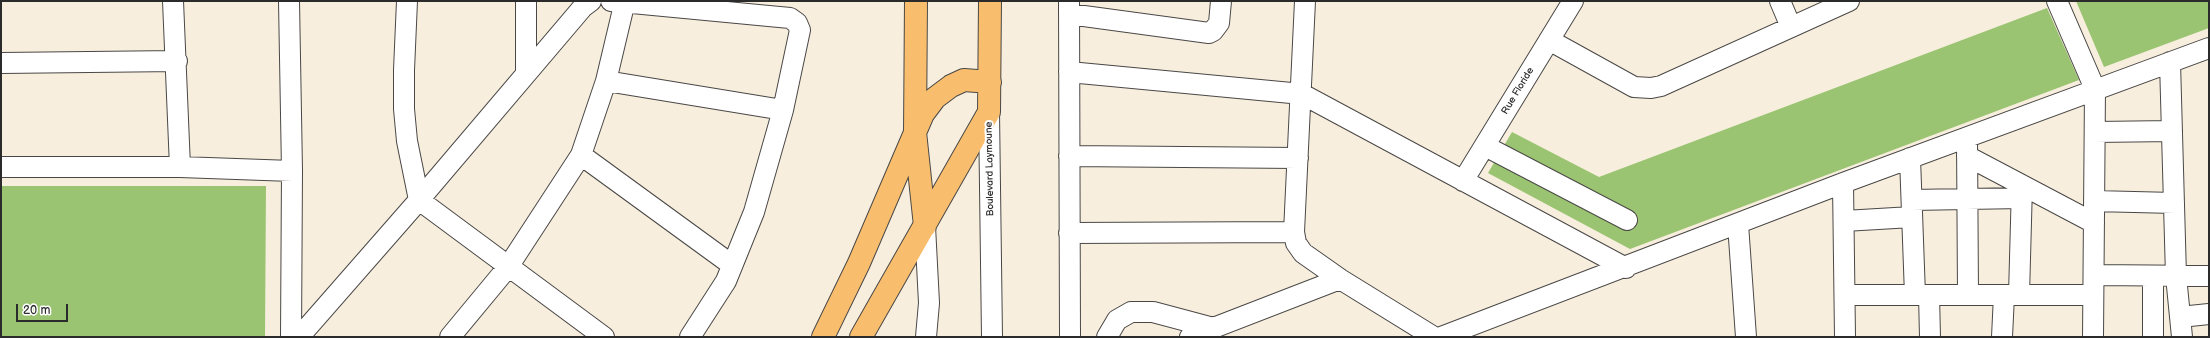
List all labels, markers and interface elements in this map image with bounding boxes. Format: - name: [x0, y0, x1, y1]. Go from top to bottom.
- street label: Rue Floride: [1499, 65, 1537, 117]
- street label: Boulevard Laymoune: [983, 121, 997, 217]
- scale bar: [18, 296, 70, 322]
- text: 20 m: [23, 303, 50, 318]

